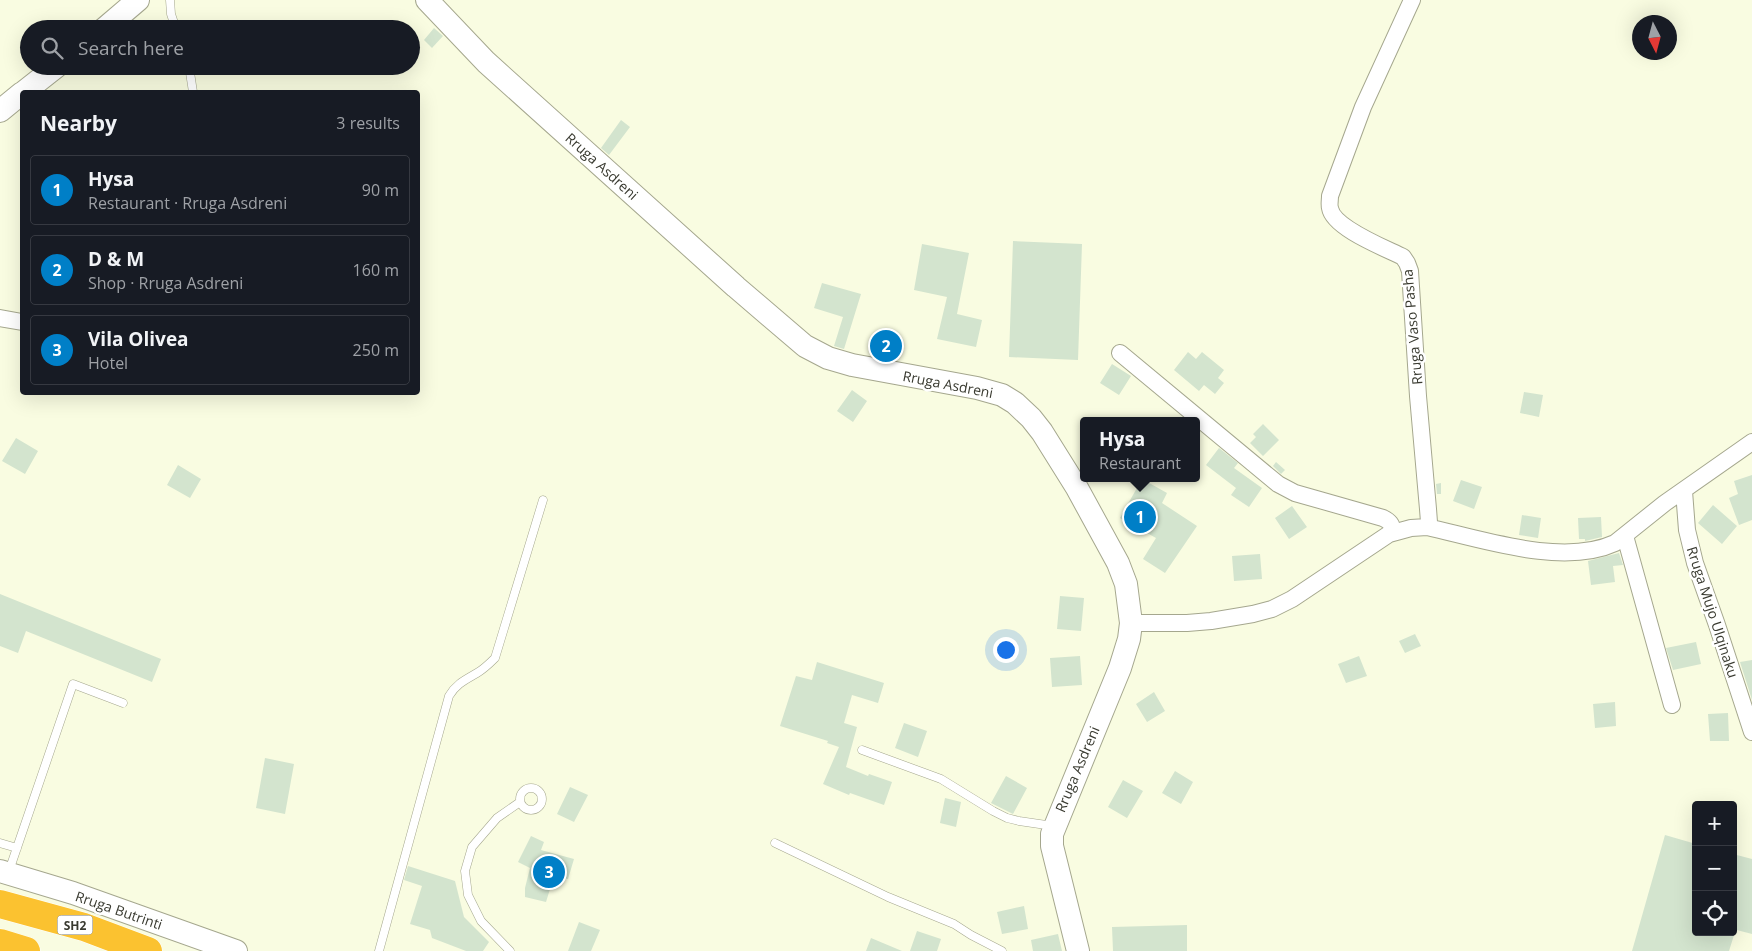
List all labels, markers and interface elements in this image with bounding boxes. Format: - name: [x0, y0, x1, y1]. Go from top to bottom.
- north arrow: [1632, 15, 1677, 60]
- search box: [20, 20, 420, 75]
- icon: search: [38, 34, 66, 62]
- text: Search here: [78, 35, 184, 61]
- text: Nearby: [40, 109, 117, 137]
- text: 3 results: [336, 112, 400, 134]
- street label: Rruga Asdreni: [562, 128, 642, 204]
- text: Hysa: [88, 166, 134, 192]
- text: 1: [52, 179, 62, 201]
- text: 90 m: [362, 179, 399, 201]
- text: Restaurant · Rruga Asdreni: [88, 192, 287, 214]
- text: D & M: [88, 246, 144, 272]
- text: 2: [52, 259, 62, 281]
- text: 160 m: [353, 259, 399, 281]
- street label: Rruga Vaso Pasha: [1397, 268, 1427, 386]
- text: Shop · Rruga Asdreni: [88, 272, 243, 294]
- text: Vila Olivea: [88, 326, 189, 352]
- pin: 2: [870, 327, 902, 365]
- text: 3: [52, 339, 62, 361]
- text: 250 m: [353, 339, 399, 361]
- text: Hotel: [88, 352, 128, 374]
- street label: Rruga Asdreni: [901, 366, 995, 402]
- popup: [1080, 417, 1200, 482]
- text: Hysa: [1099, 426, 1145, 452]
- text: Restaurant: [1099, 452, 1181, 474]
- pin: 1: [1124, 498, 1156, 536]
- street label: Rruga Mujo Ulqinaku: [1683, 544, 1743, 680]
- your location: [993, 637, 1019, 663]
- street label: Rruga Asdreni: [1050, 723, 1104, 815]
- map controls: [1692, 801, 1737, 936]
- button: +: [1692, 801, 1737, 846]
- button: −: [1692, 846, 1737, 891]
- pin: 3: [533, 853, 565, 891]
- street label: Rruga Butrinti: [73, 886, 165, 934]
- button: locate: [1692, 891, 1737, 936]
- road number: SH2: [58, 916, 92, 934]

